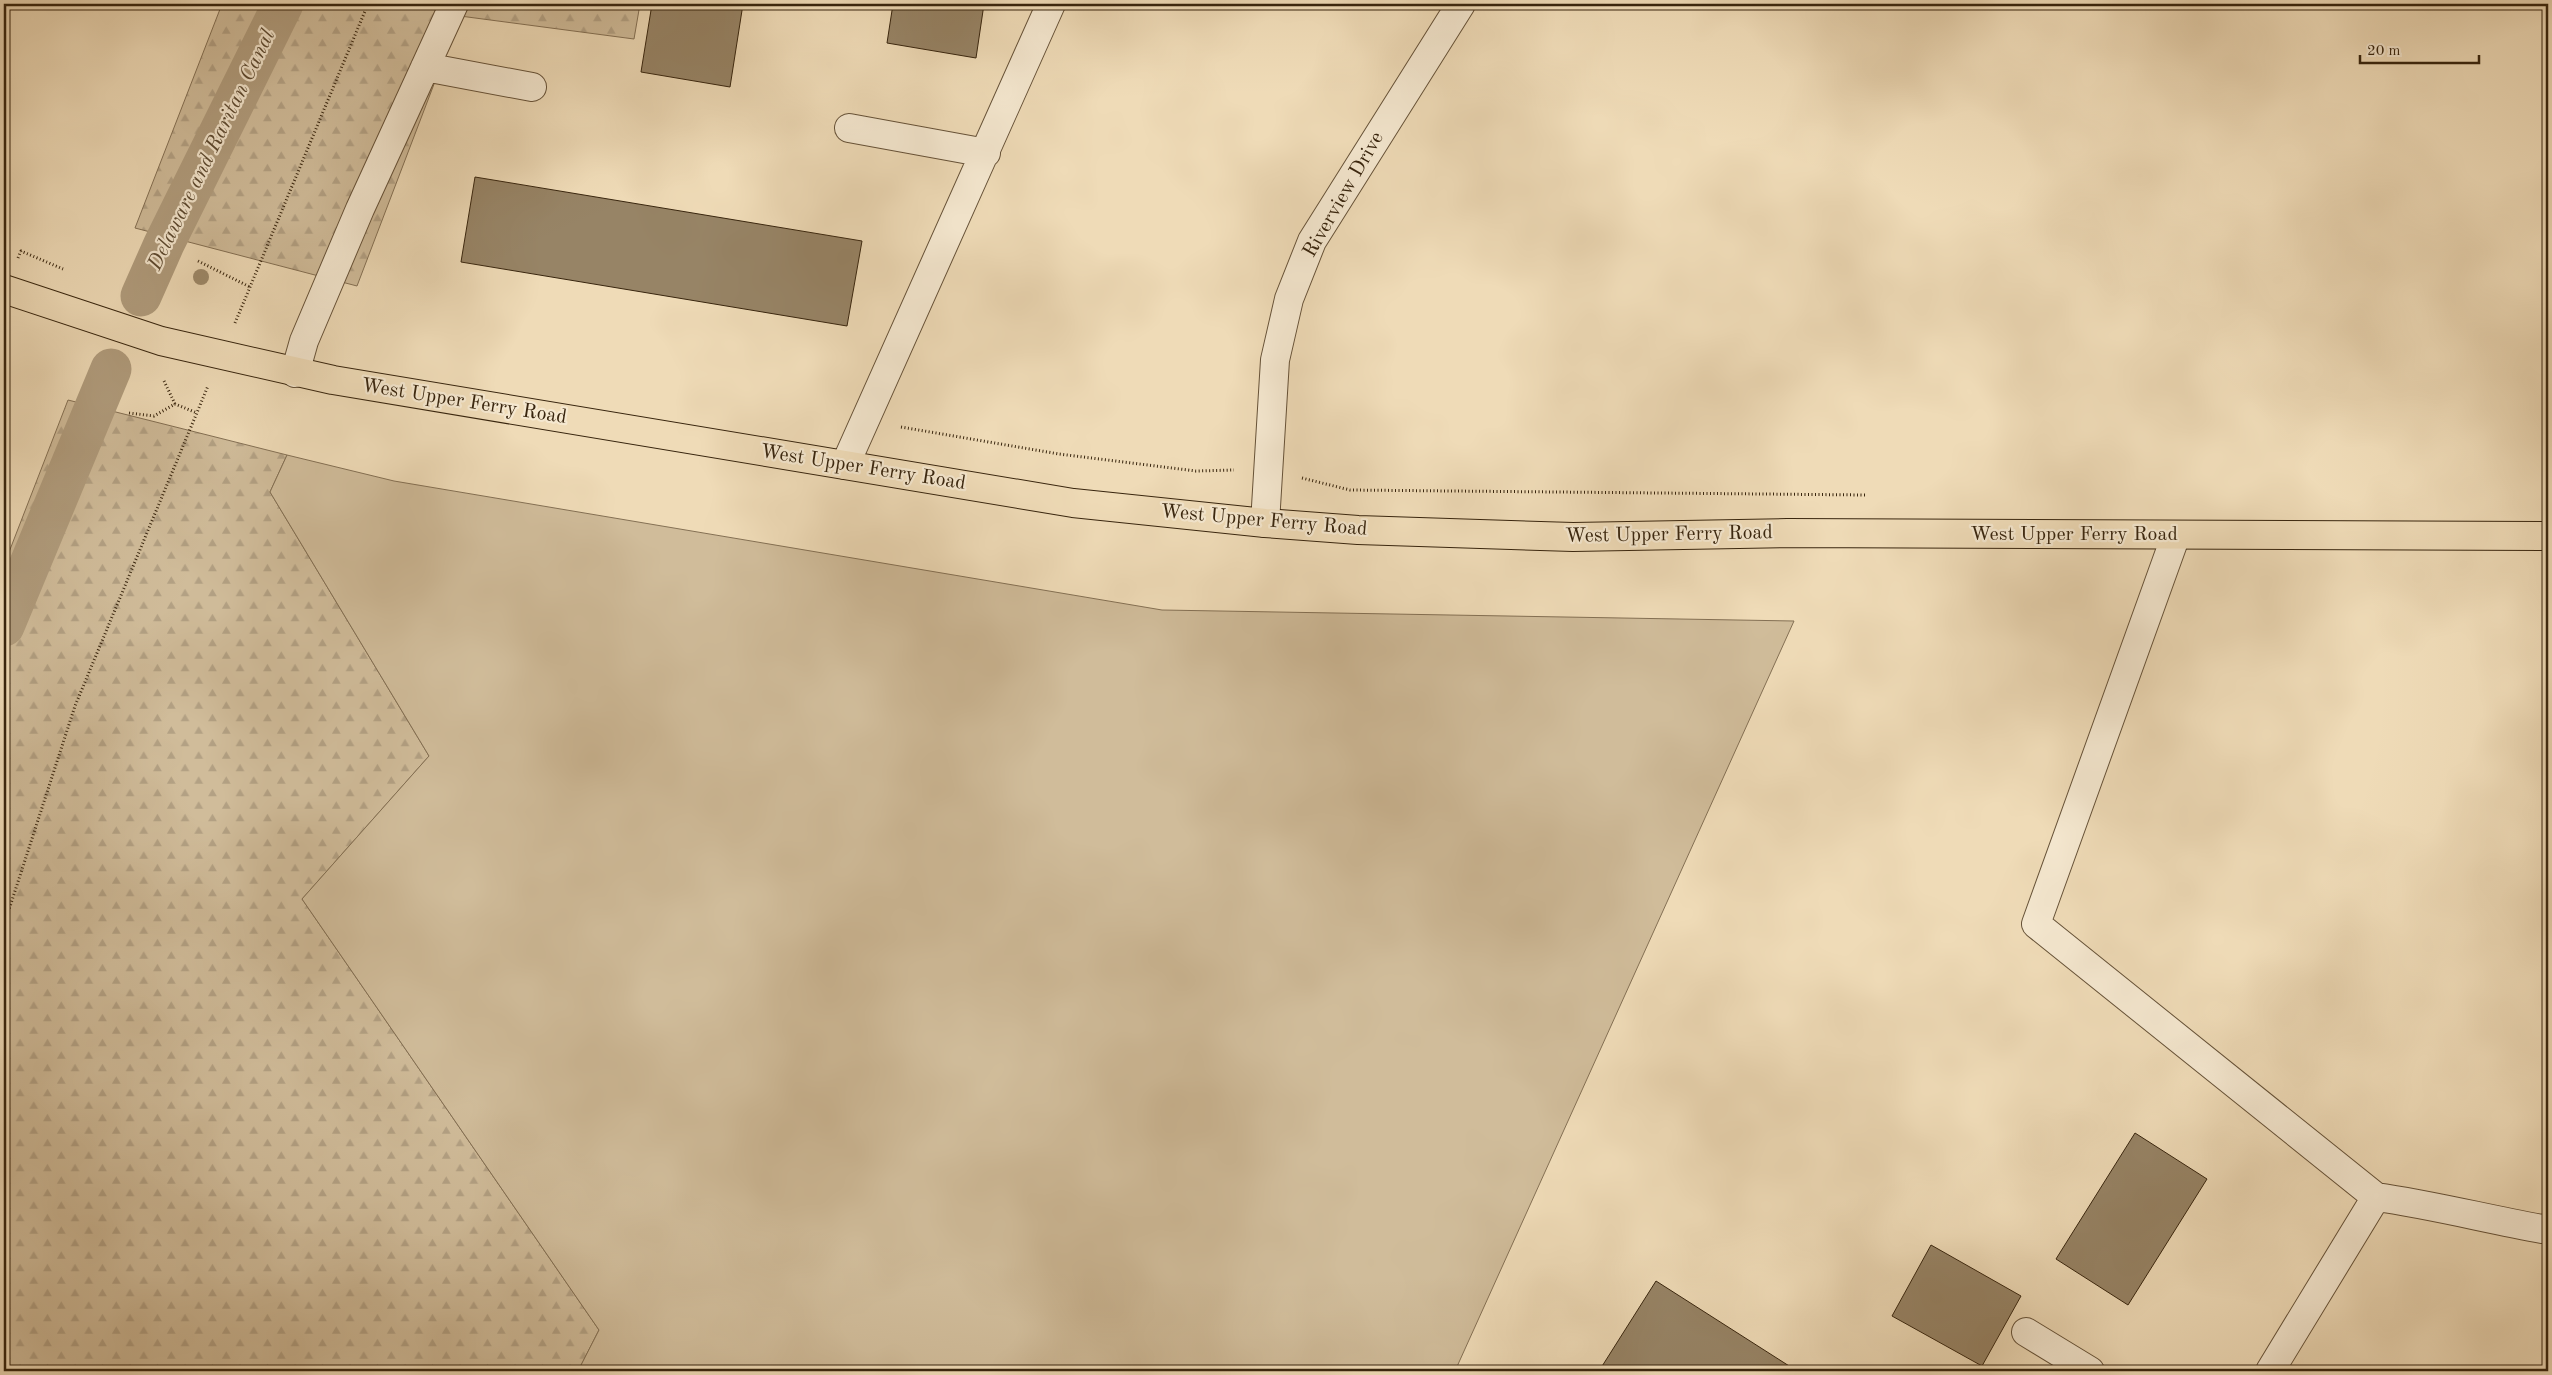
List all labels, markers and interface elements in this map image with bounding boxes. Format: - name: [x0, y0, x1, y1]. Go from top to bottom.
- water label: Delaware and Raritan Canal: [144, 26, 279, 274]
- scale bar: [2360, 32, 2478, 64]
- text: 20 m: [2367, 44, 2401, 59]
- street label: Riverview Drive: [1300, 129, 1388, 261]
- street label: West Upper Ferry Road: [360, 376, 568, 428]
- street label: West Upper Ferry Road: [759, 442, 967, 494]
- street label: West Upper Ferry Road: [1160, 502, 1368, 540]
- street label: West Upper Ferry Road: [1565, 523, 1773, 547]
- street label: West Upper Ferry Road: [1970, 525, 2178, 545]

